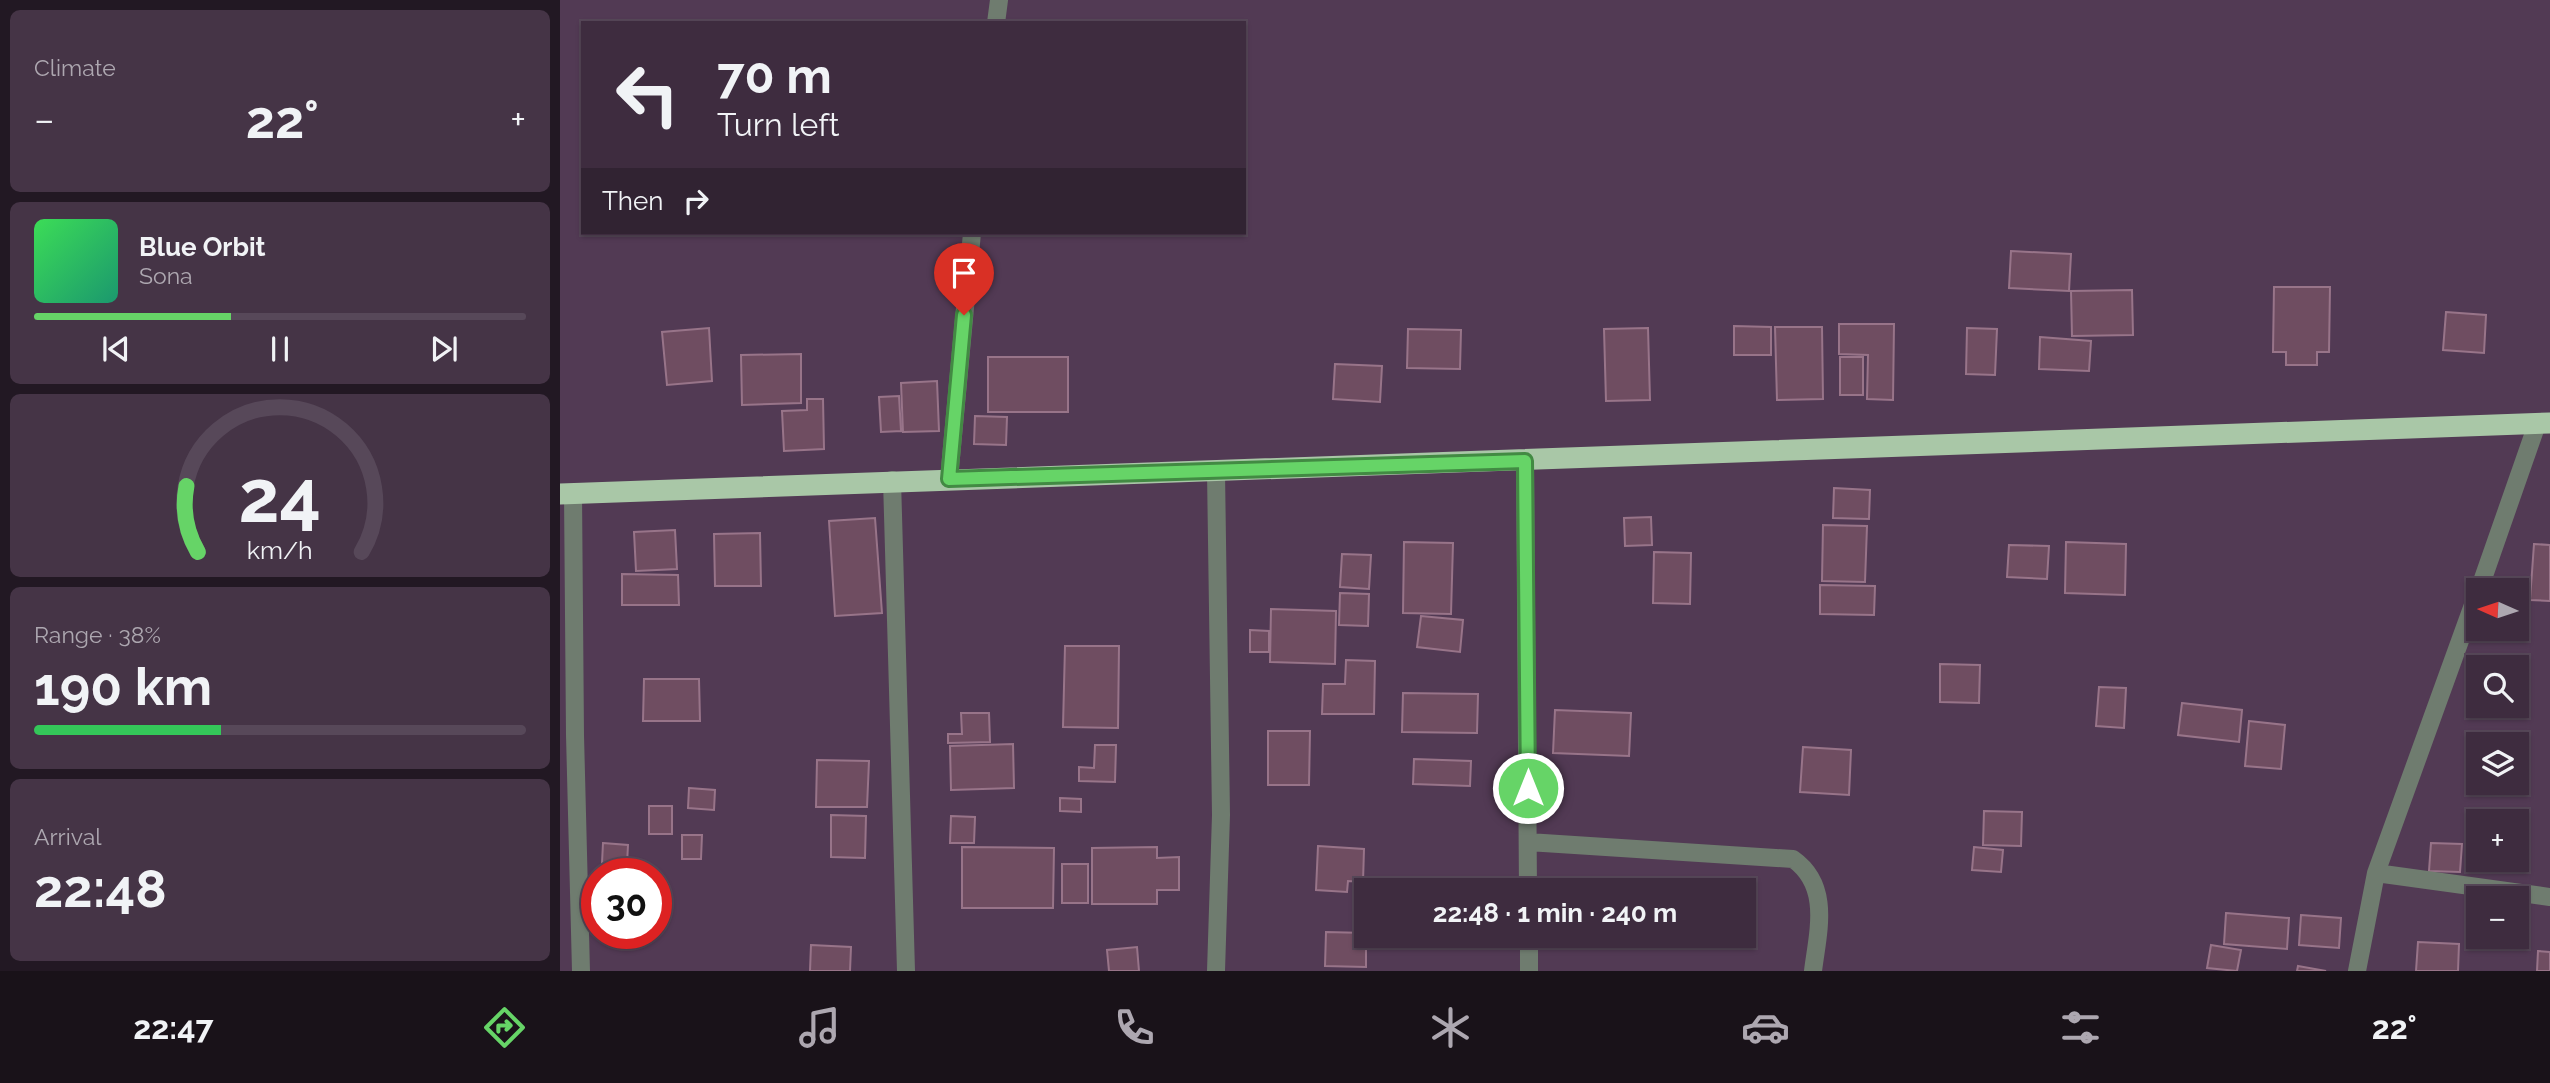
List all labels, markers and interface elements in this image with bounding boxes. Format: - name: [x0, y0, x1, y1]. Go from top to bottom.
- text: 70 m: [717, 47, 832, 104]
- icon: left: [602, 49, 693, 140]
- text: Climate: [34, 54, 116, 81]
- text: 22°: [246, 89, 319, 150]
- text: −: [34, 97, 54, 142]
- text: +: [510, 97, 526, 142]
- text: Turn left: [717, 106, 839, 143]
- icon: right: [677, 182, 715, 220]
- text: Then: [602, 186, 663, 216]
- text: Blue Orbit: [139, 232, 266, 262]
- pin: [934, 243, 994, 315]
- icon: arrive: [945, 254, 983, 292]
- text: Sona: [139, 262, 193, 289]
- icon: previous: [97, 330, 135, 368]
- icon: pause: [261, 330, 299, 368]
- icon: next: [425, 330, 463, 368]
- text: 24: [239, 454, 321, 539]
- text: km/h: [247, 534, 313, 564]
- north arrow: [2466, 578, 2529, 640]
- map controls: [2466, 578, 2529, 949]
- text: Range · 38%: [34, 621, 161, 648]
- button: search: [2466, 655, 2529, 718]
- text: 190 km: [34, 656, 212, 717]
- button: layers: [2466, 732, 2529, 795]
- position arrow: [1491, 751, 1565, 825]
- button: +: [2466, 809, 2529, 872]
- text: Arrival: [34, 823, 101, 850]
- text: 22:48: [34, 858, 167, 919]
- speed limit sign: 30: [581, 858, 672, 949]
- button: −: [2466, 886, 2529, 949]
- text: 22:48 · 1 min · 240 m: [1433, 898, 1677, 928]
- icon: directions: [480, 1003, 529, 1052]
- icon: music: [795, 1003, 844, 1052]
- icon: phone: [1110, 1003, 1159, 1052]
- icon: climate: [1426, 1003, 1475, 1052]
- icon: car: [1741, 1003, 1790, 1052]
- icon: filters: [2056, 1003, 2105, 1052]
- text: 22:47: [133, 1009, 213, 1046]
- text: 22°: [2372, 1009, 2417, 1046]

